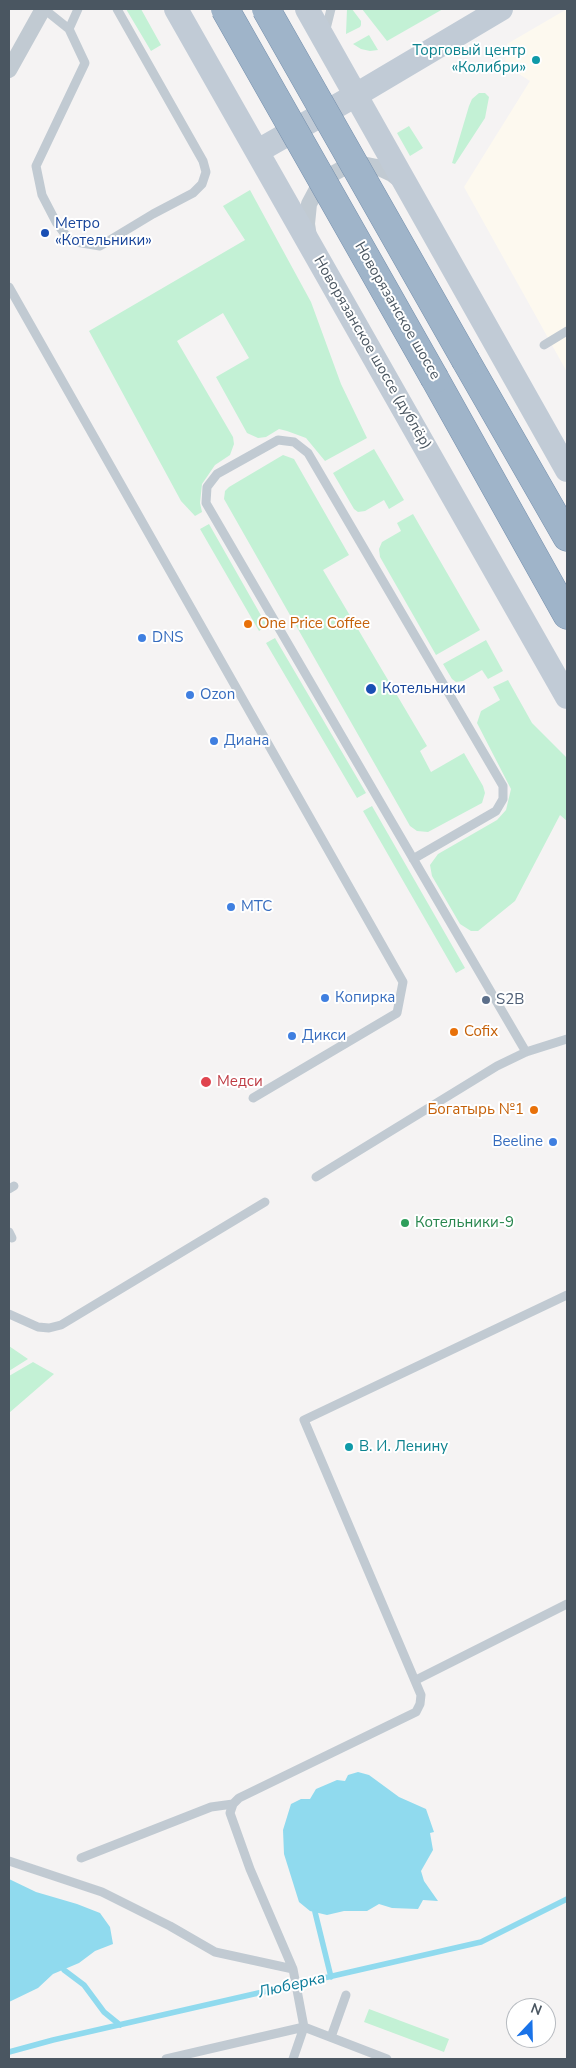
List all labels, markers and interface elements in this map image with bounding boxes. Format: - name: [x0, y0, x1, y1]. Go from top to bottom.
- place label: Торговый центр «Колибри»: [412, 42, 526, 77]
- marker: Торговый центр «Колибри»: [530, 54, 542, 66]
- place label: Метро «Котельники»: [55, 215, 152, 250]
- marker: Метро «Котельники»: [39, 227, 51, 239]
- street label: Новорязанское шоссе: [350, 239, 444, 383]
- street label: Новорязанское шоссе (дублёр): [309, 253, 435, 453]
- place label: One Price Coffee: [258, 615, 370, 633]
- marker: One Price Coffee: [242, 618, 254, 630]
- place label: DNS: [152, 629, 183, 647]
- marker: DNS: [136, 632, 148, 644]
- place label: Котельники: [382, 680, 466, 698]
- marker: Котельники: [364, 682, 378, 696]
- place label: Ozon: [200, 686, 235, 704]
- marker: Ozon: [184, 689, 196, 701]
- place label: Диана: [224, 732, 269, 750]
- marker: Диана: [208, 735, 220, 747]
- place label: МТС: [241, 898, 272, 916]
- marker: МТС: [225, 901, 237, 913]
- place label: Копирка: [335, 989, 395, 1007]
- place label: S2B: [496, 991, 524, 1009]
- marker: Копирка: [319, 992, 331, 1004]
- marker: S2B: [480, 994, 492, 1006]
- place label: Cofix: [464, 1023, 498, 1041]
- marker: Cofix: [448, 1026, 460, 1038]
- place label: Дикси: [302, 1027, 346, 1045]
- marker: Дикси: [286, 1030, 298, 1042]
- place label: Медси: [217, 1073, 263, 1091]
- marker: Медси: [199, 1075, 213, 1089]
- place label: Богатырь №1: [427, 1101, 524, 1119]
- marker: Богатырь №1: [528, 1104, 540, 1116]
- place label: Beeline: [492, 1133, 543, 1151]
- marker: Beeline: [547, 1136, 559, 1148]
- place label: Котельники-9: [415, 1214, 514, 1232]
- marker: Котельники-9: [399, 1217, 411, 1229]
- place label: В. И. Ленину: [359, 1438, 448, 1456]
- marker: В. И. Ленину: [343, 1441, 355, 1453]
- water label: Люберка: [257, 1969, 327, 2003]
- north arrow: [506, 1998, 556, 2048]
- text: N: [528, 1999, 544, 2020]

